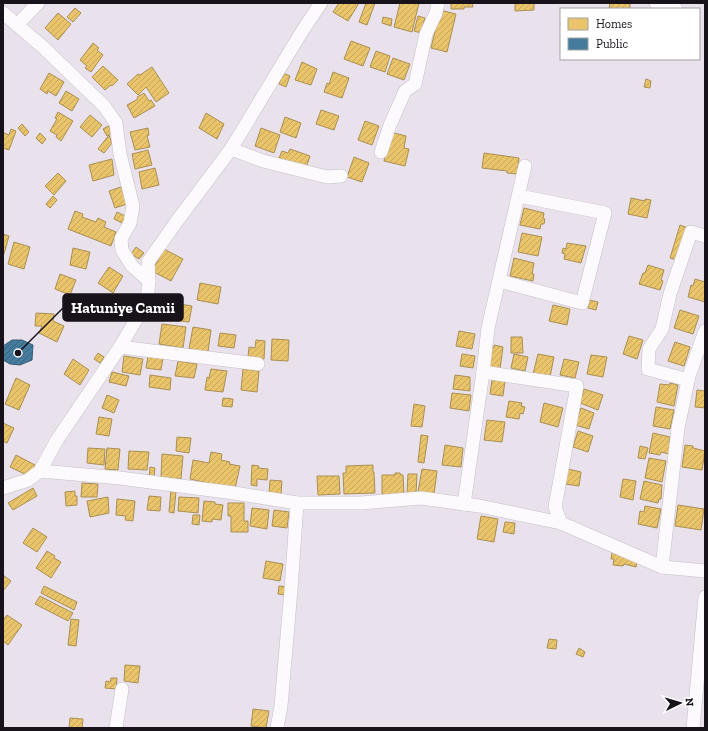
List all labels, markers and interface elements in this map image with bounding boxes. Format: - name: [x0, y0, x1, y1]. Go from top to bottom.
- legend: [560, 8, 700, 60]
- text: Homes: [596, 17, 632, 31]
- text: Public: [596, 37, 629, 51]
- callout: Hatuniye Camii: [63, 294, 183, 321]
- text: Hatuniye Camii: [71, 299, 175, 317]
- north arrow: [660, 683, 700, 723]
- text: N: [683, 697, 696, 708]

